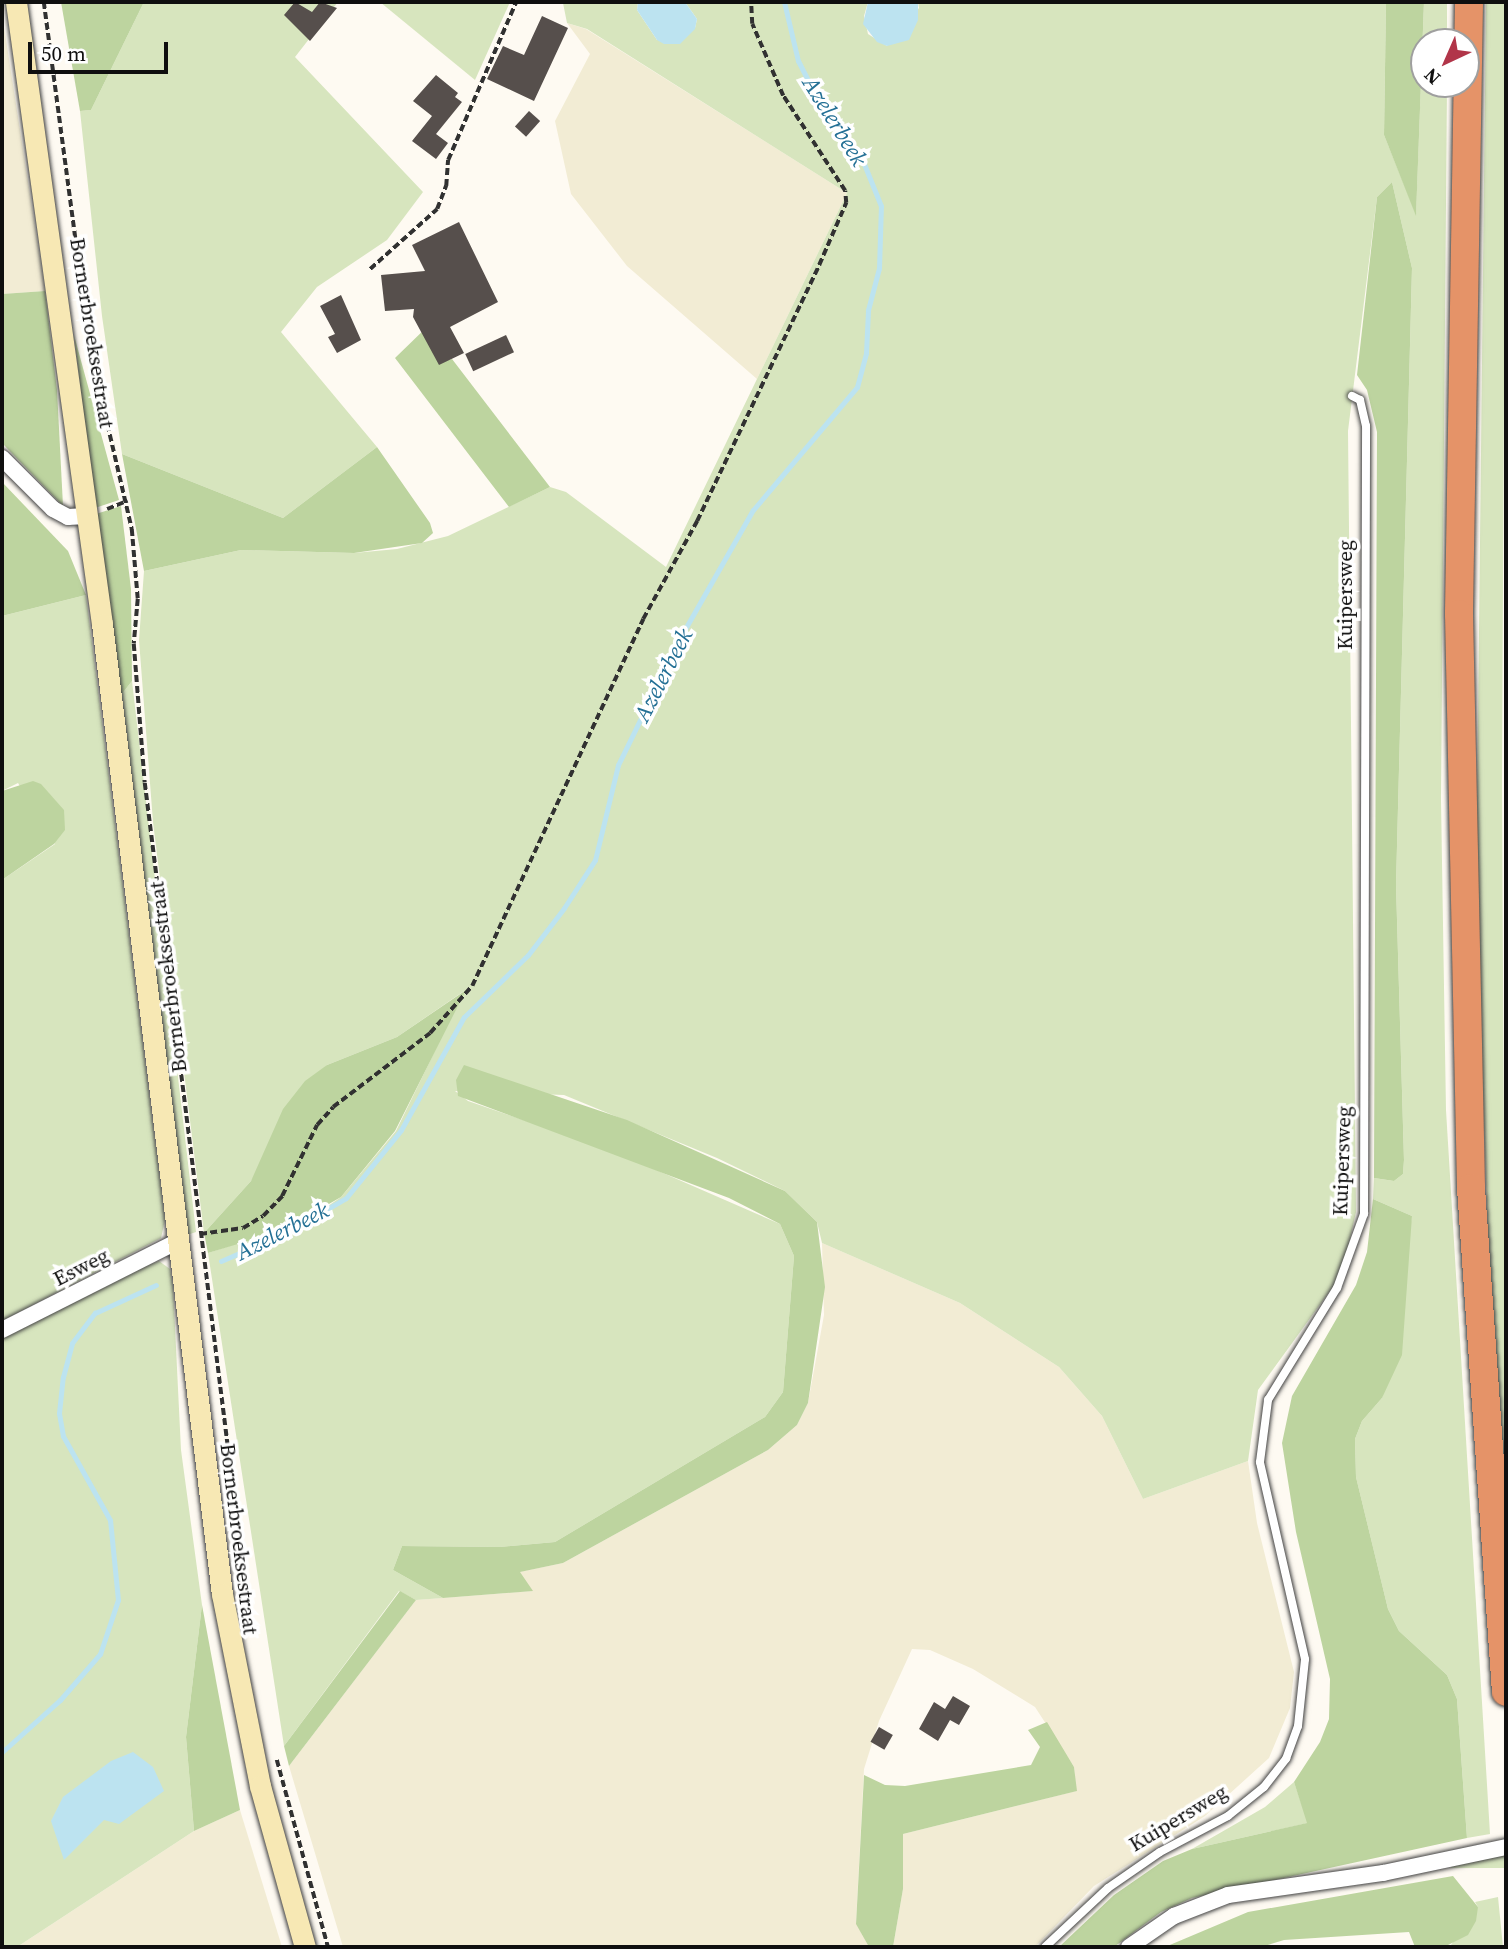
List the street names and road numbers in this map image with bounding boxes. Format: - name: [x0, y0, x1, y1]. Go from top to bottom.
- street label: Bornerbroeksestraat: [65, 236, 119, 430]
- street label: Kuipersweg: [1332, 540, 1358, 650]
- street label: Bornerbroeksestraat: [144, 880, 192, 1074]
- street label: Kuipersweg: [1327, 1106, 1357, 1216]
- street label: Esweg: [49, 1242, 113, 1292]
- street label: Bornerbroeksestraat: [215, 1442, 263, 1636]
- street label: Kuipersweg: [1124, 1779, 1232, 1857]

